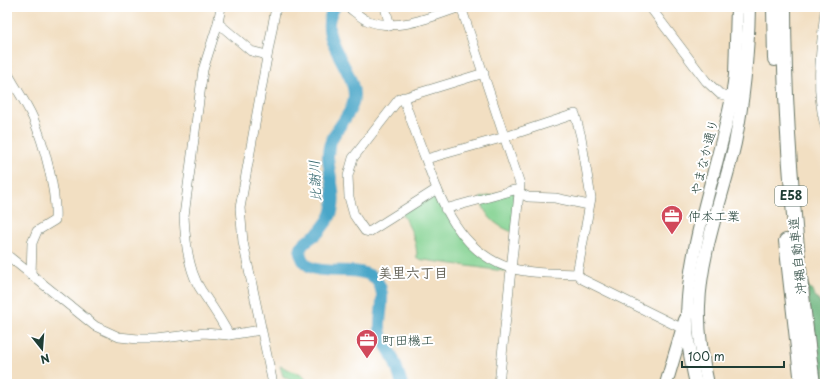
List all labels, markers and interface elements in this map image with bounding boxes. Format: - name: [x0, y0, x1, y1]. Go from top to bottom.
- street label: やまなか通り: [685, 117, 722, 197]
- water label: 比謝川: [303, 160, 326, 203]
- road number: E58: [775, 186, 807, 206]
- office icon: 仲本工業: [659, 203, 685, 236]
- place label: 仲本工業: [688, 206, 740, 225]
- street label: 沖縄自動車道: [783, 216, 810, 296]
- district label: 美里六丁目: [378, 262, 448, 283]
- office icon: 町田機工: [354, 327, 380, 360]
- north arrow: [22, 329, 62, 369]
- place label: 町田機工: [382, 330, 434, 349]
- scale bar: [682, 343, 784, 369]
- text: 100 m: [688, 347, 725, 365]
- text: N: [38, 350, 52, 369]

